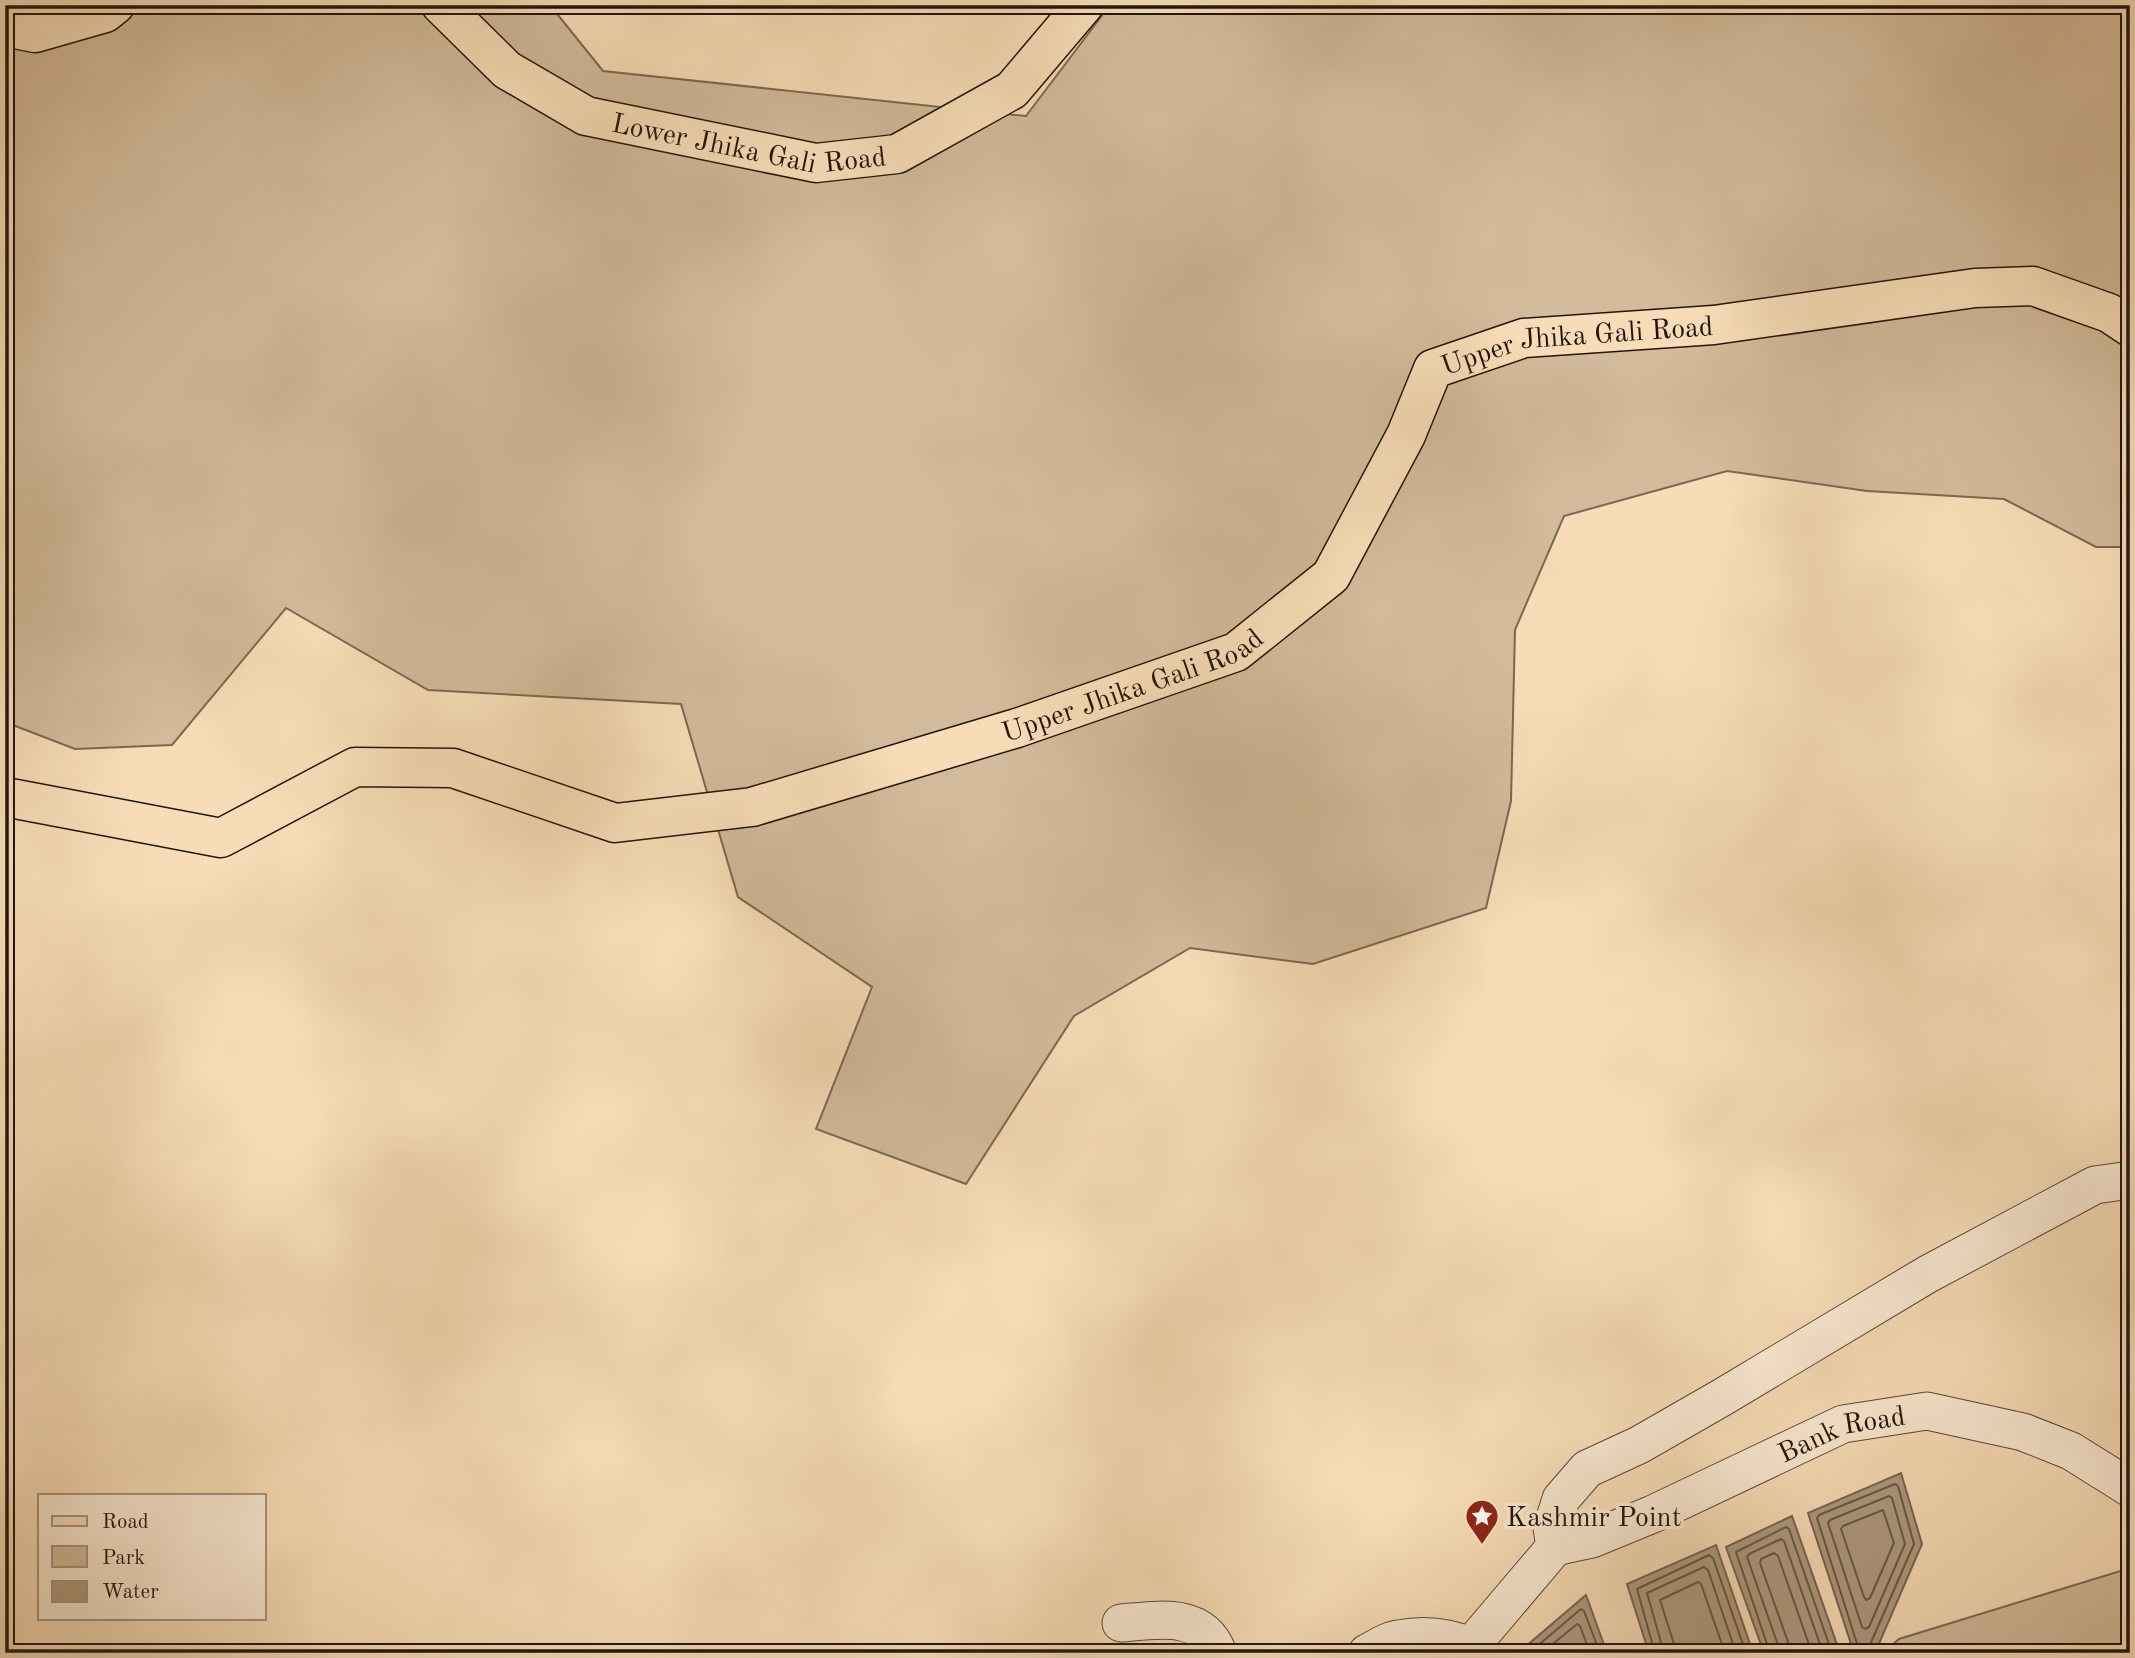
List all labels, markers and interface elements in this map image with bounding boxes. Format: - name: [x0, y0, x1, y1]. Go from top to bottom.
- street label: Lower Jhika Gali Road: [609, 111, 888, 180]
- street label: Upper Jhika Gali Road: [1438, 314, 1714, 382]
- street label: Upper Jhika Gali Road: [999, 625, 1270, 749]
- street label: Bank Road: [1775, 1404, 1907, 1470]
- legend: [38, 1494, 266, 1620]
- place icon: Kashmir Point: [1463, 1497, 1501, 1546]
- place label: Kashmir Point: [1506, 1505, 1681, 1533]
- text: Road: [102, 1512, 149, 1533]
- text: Park: [102, 1548, 145, 1569]
- text: Water: [102, 1582, 159, 1603]

